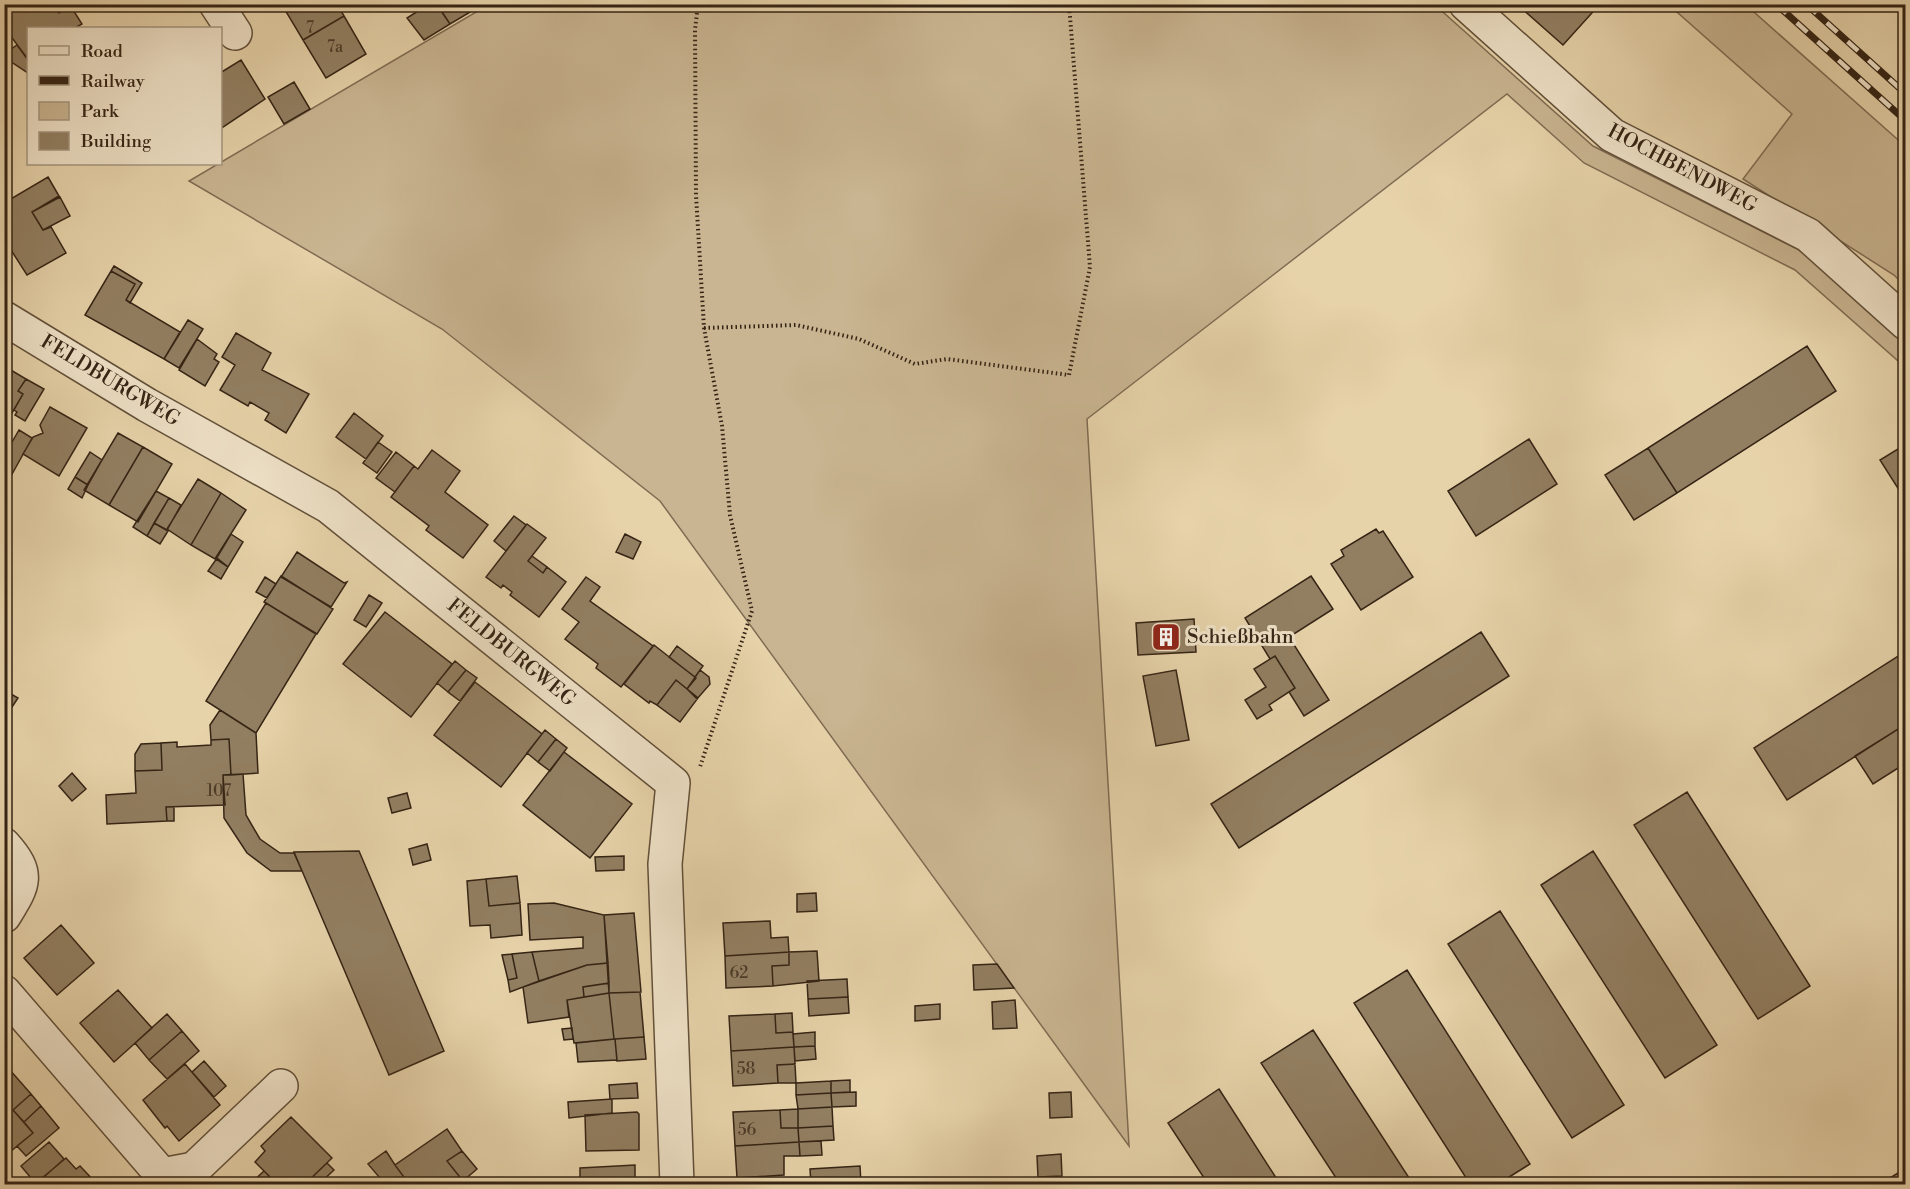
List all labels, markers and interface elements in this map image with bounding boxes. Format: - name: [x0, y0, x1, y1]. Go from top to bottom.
- house number: 7: [306, 18, 314, 38]
- legend: [27, 27, 222, 165]
- house number: 7a: [327, 37, 344, 57]
- text: Road: [81, 40, 124, 63]
- text: Railway: [81, 70, 145, 93]
- text: Park: [81, 100, 120, 123]
- street label: HOCHBENDWEG: [1603, 119, 1761, 219]
- text: Building: [80, 130, 152, 153]
- street label: FELDBURGWEG: [36, 330, 184, 433]
- street label: FELDBURGWEG: [442, 593, 581, 713]
- building icon: Schießbahn: [1150, 621, 1182, 653]
- place label: Schießbahn: [1187, 625, 1294, 650]
- house number: 107: [207, 781, 231, 801]
- house number: 62: [730, 963, 748, 983]
- house number: 58: [737, 1059, 756, 1079]
- house number: 56: [738, 1120, 757, 1140]

